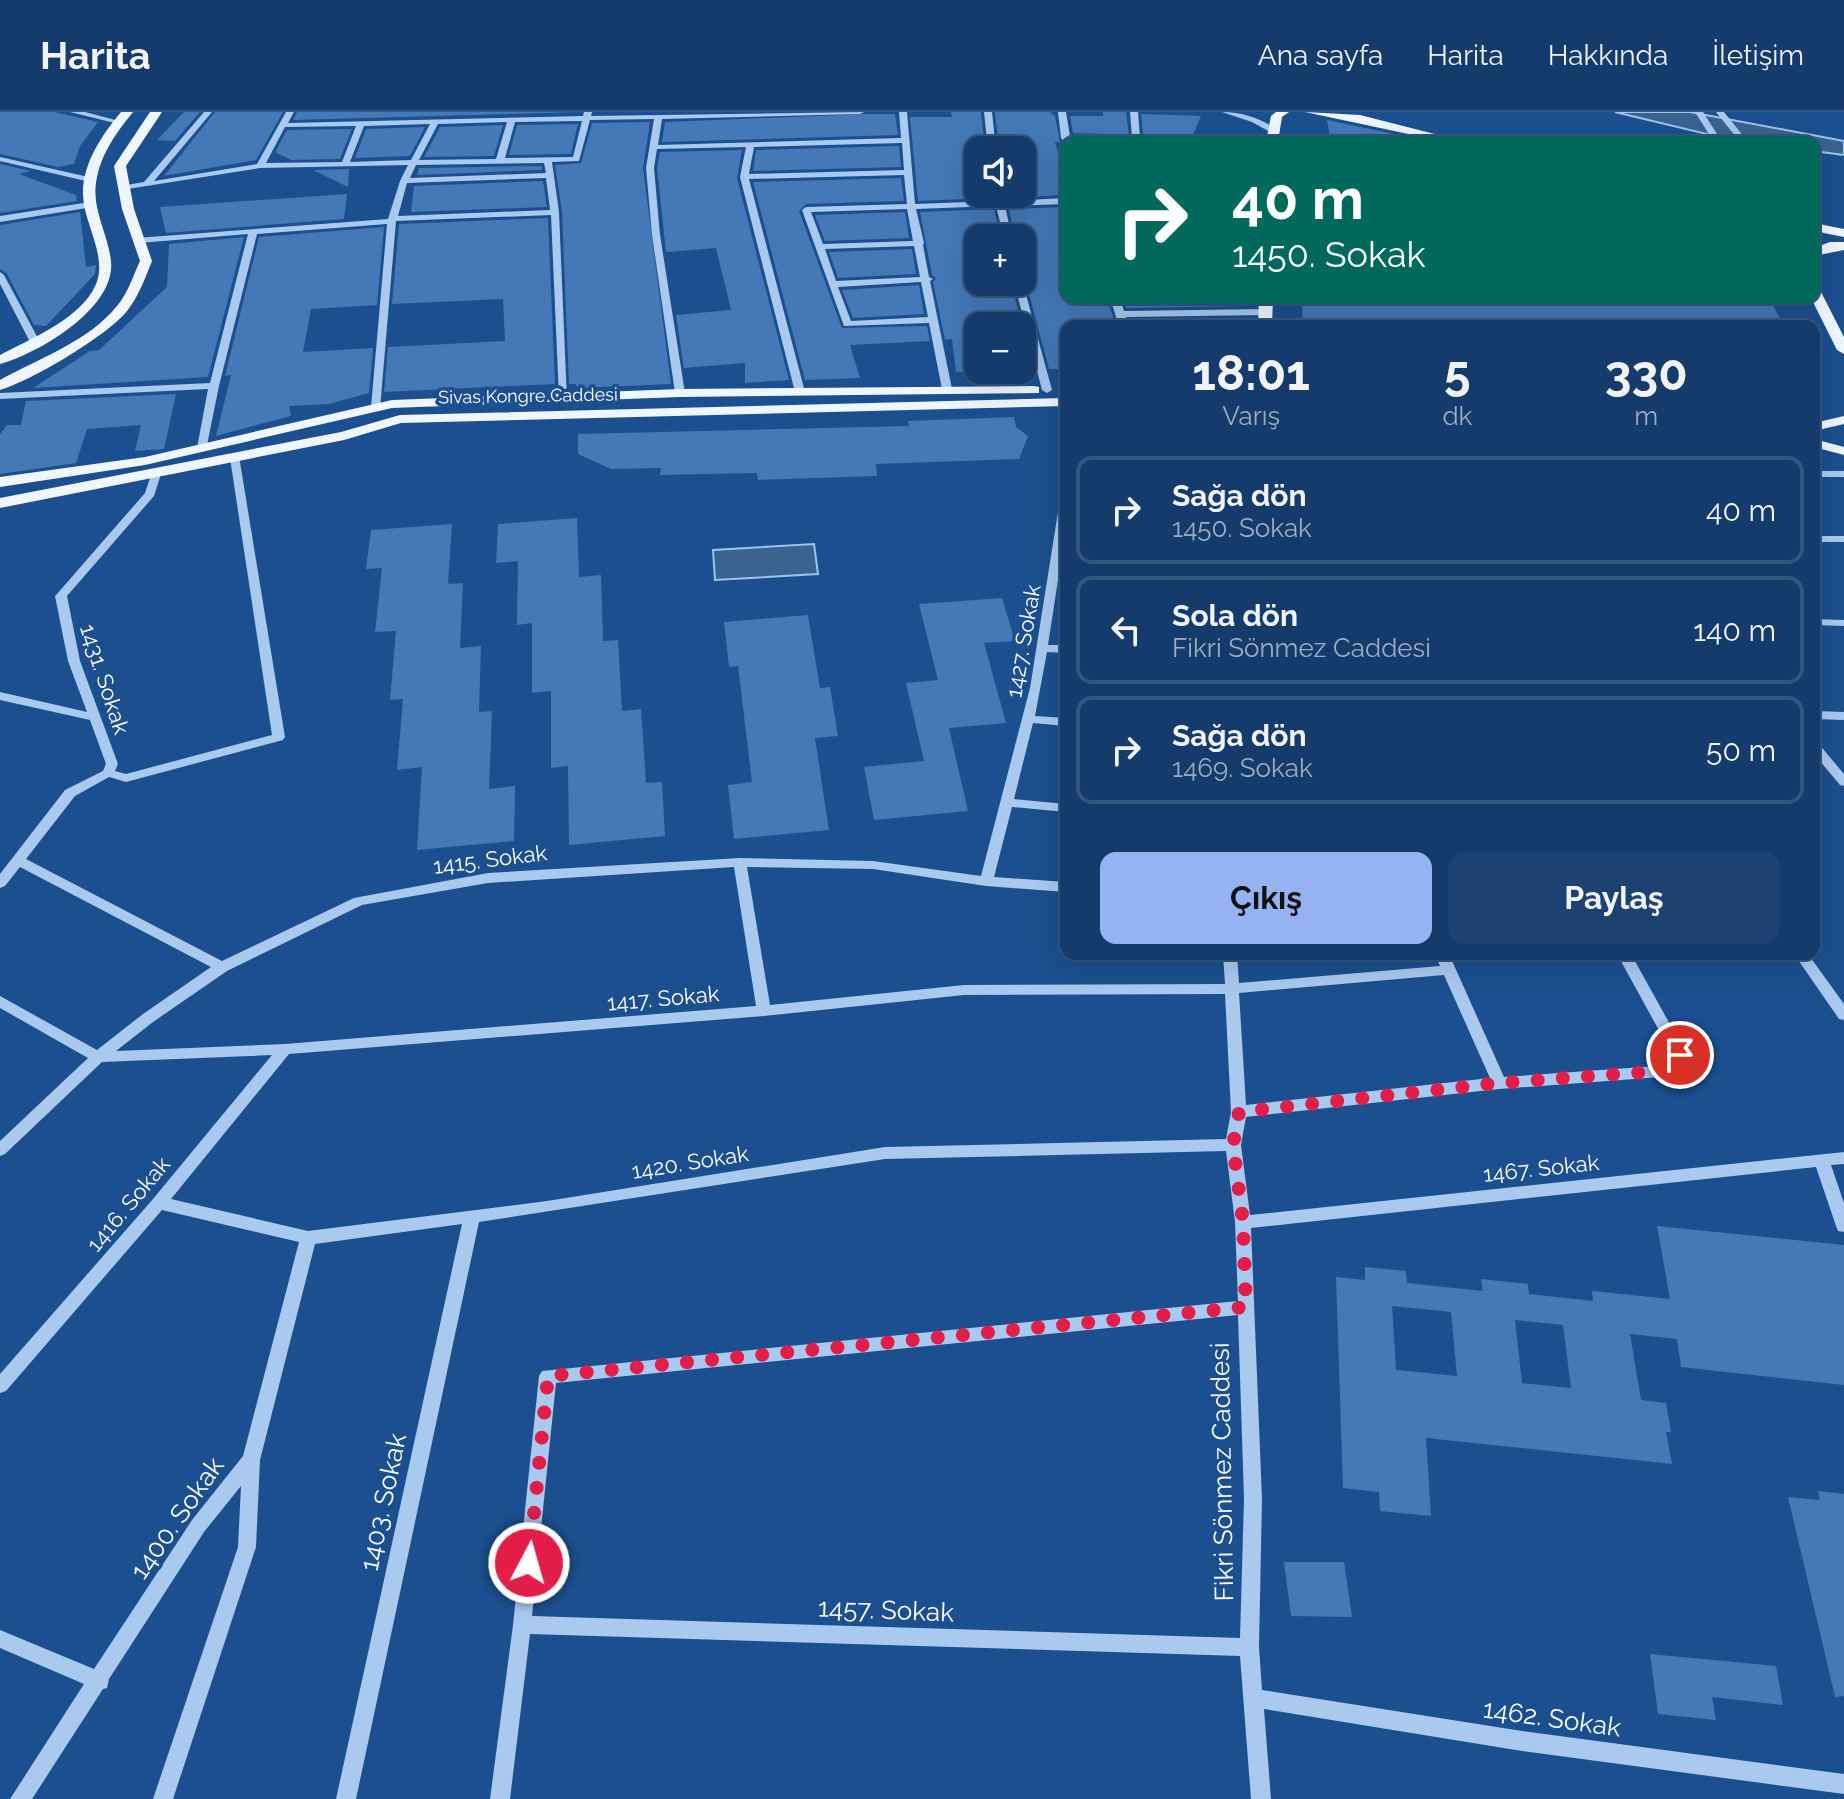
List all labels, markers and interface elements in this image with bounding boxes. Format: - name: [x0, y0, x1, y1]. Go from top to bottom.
- text: Harita: [40, 33, 151, 78]
- text: Ana sayfa: [1258, 39, 1383, 72]
- text: Harita: [1427, 39, 1504, 72]
- text: Hakkında: [1548, 39, 1668, 72]
- text: İletişim: [1712, 39, 1804, 72]
- map controls: [964, 136, 1036, 384]
- button: sound: [964, 136, 1036, 208]
- text: 40 m: [1232, 166, 1364, 232]
- icon: right: [1100, 168, 1204, 272]
- button: +: [964, 224, 1036, 296]
- text: 1450. Sokak: [1232, 233, 1426, 275]
- button: −: [964, 312, 1036, 384]
- text: 18:01: [1192, 345, 1310, 401]
- text: 5: [1444, 345, 1471, 401]
- text: 330: [1605, 345, 1688, 401]
- street label: Sivas Kongre Caddesi: [438, 383, 618, 408]
- text: Varış: [1222, 401, 1280, 431]
- text: dk: [1442, 401, 1472, 431]
- text: m: [1634, 401, 1658, 431]
- text: Sağa dön: [1172, 478, 1307, 513]
- icon: right: [1104, 488, 1148, 532]
- text: 40 m: [1706, 493, 1776, 528]
- text: 1450. Sokak: [1172, 513, 1312, 543]
- street label: 1427. Sokak: [1000, 582, 1046, 700]
- text: Sola dön: [1172, 598, 1298, 633]
- icon: left: [1104, 608, 1148, 652]
- text: 140 m: [1693, 613, 1776, 648]
- street label: 1431. Sokak: [75, 621, 135, 738]
- text: Fikri Sönmez Caddesi: [1172, 633, 1431, 663]
- text: Sağa dön: [1172, 718, 1307, 753]
- icon: right: [1104, 728, 1148, 772]
- text: 50 m: [1706, 733, 1776, 768]
- text: 1469. Sokak: [1172, 753, 1313, 783]
- street label: 1415. Sokak: [432, 839, 549, 879]
- button: Çıkış: [1100, 852, 1432, 944]
- button: Paylaş: [1448, 852, 1780, 944]
- street label: 1417. Sokak: [606, 980, 721, 1016]
- pin: [1646, 1021, 1714, 1089]
- icon: arrive: [1658, 1033, 1702, 1077]
- street label: 1420. Sokak: [630, 1140, 751, 1184]
- street label: 1467. Sokak: [1482, 1149, 1601, 1187]
- street label: 1416. Sokak: [81, 1151, 175, 1257]
- street label: Fikri Sönmez Caddesi: [1205, 1342, 1239, 1602]
- street label: 1403. Sokak: [354, 1430, 412, 1573]
- street label: 1400. Sokak: [124, 1451, 230, 1585]
- position arrow: [487, 1521, 571, 1605]
- street label: 1457. Sokak: [817, 1593, 955, 1627]
- street label: 1462. Sokak: [1481, 1693, 1623, 1743]

